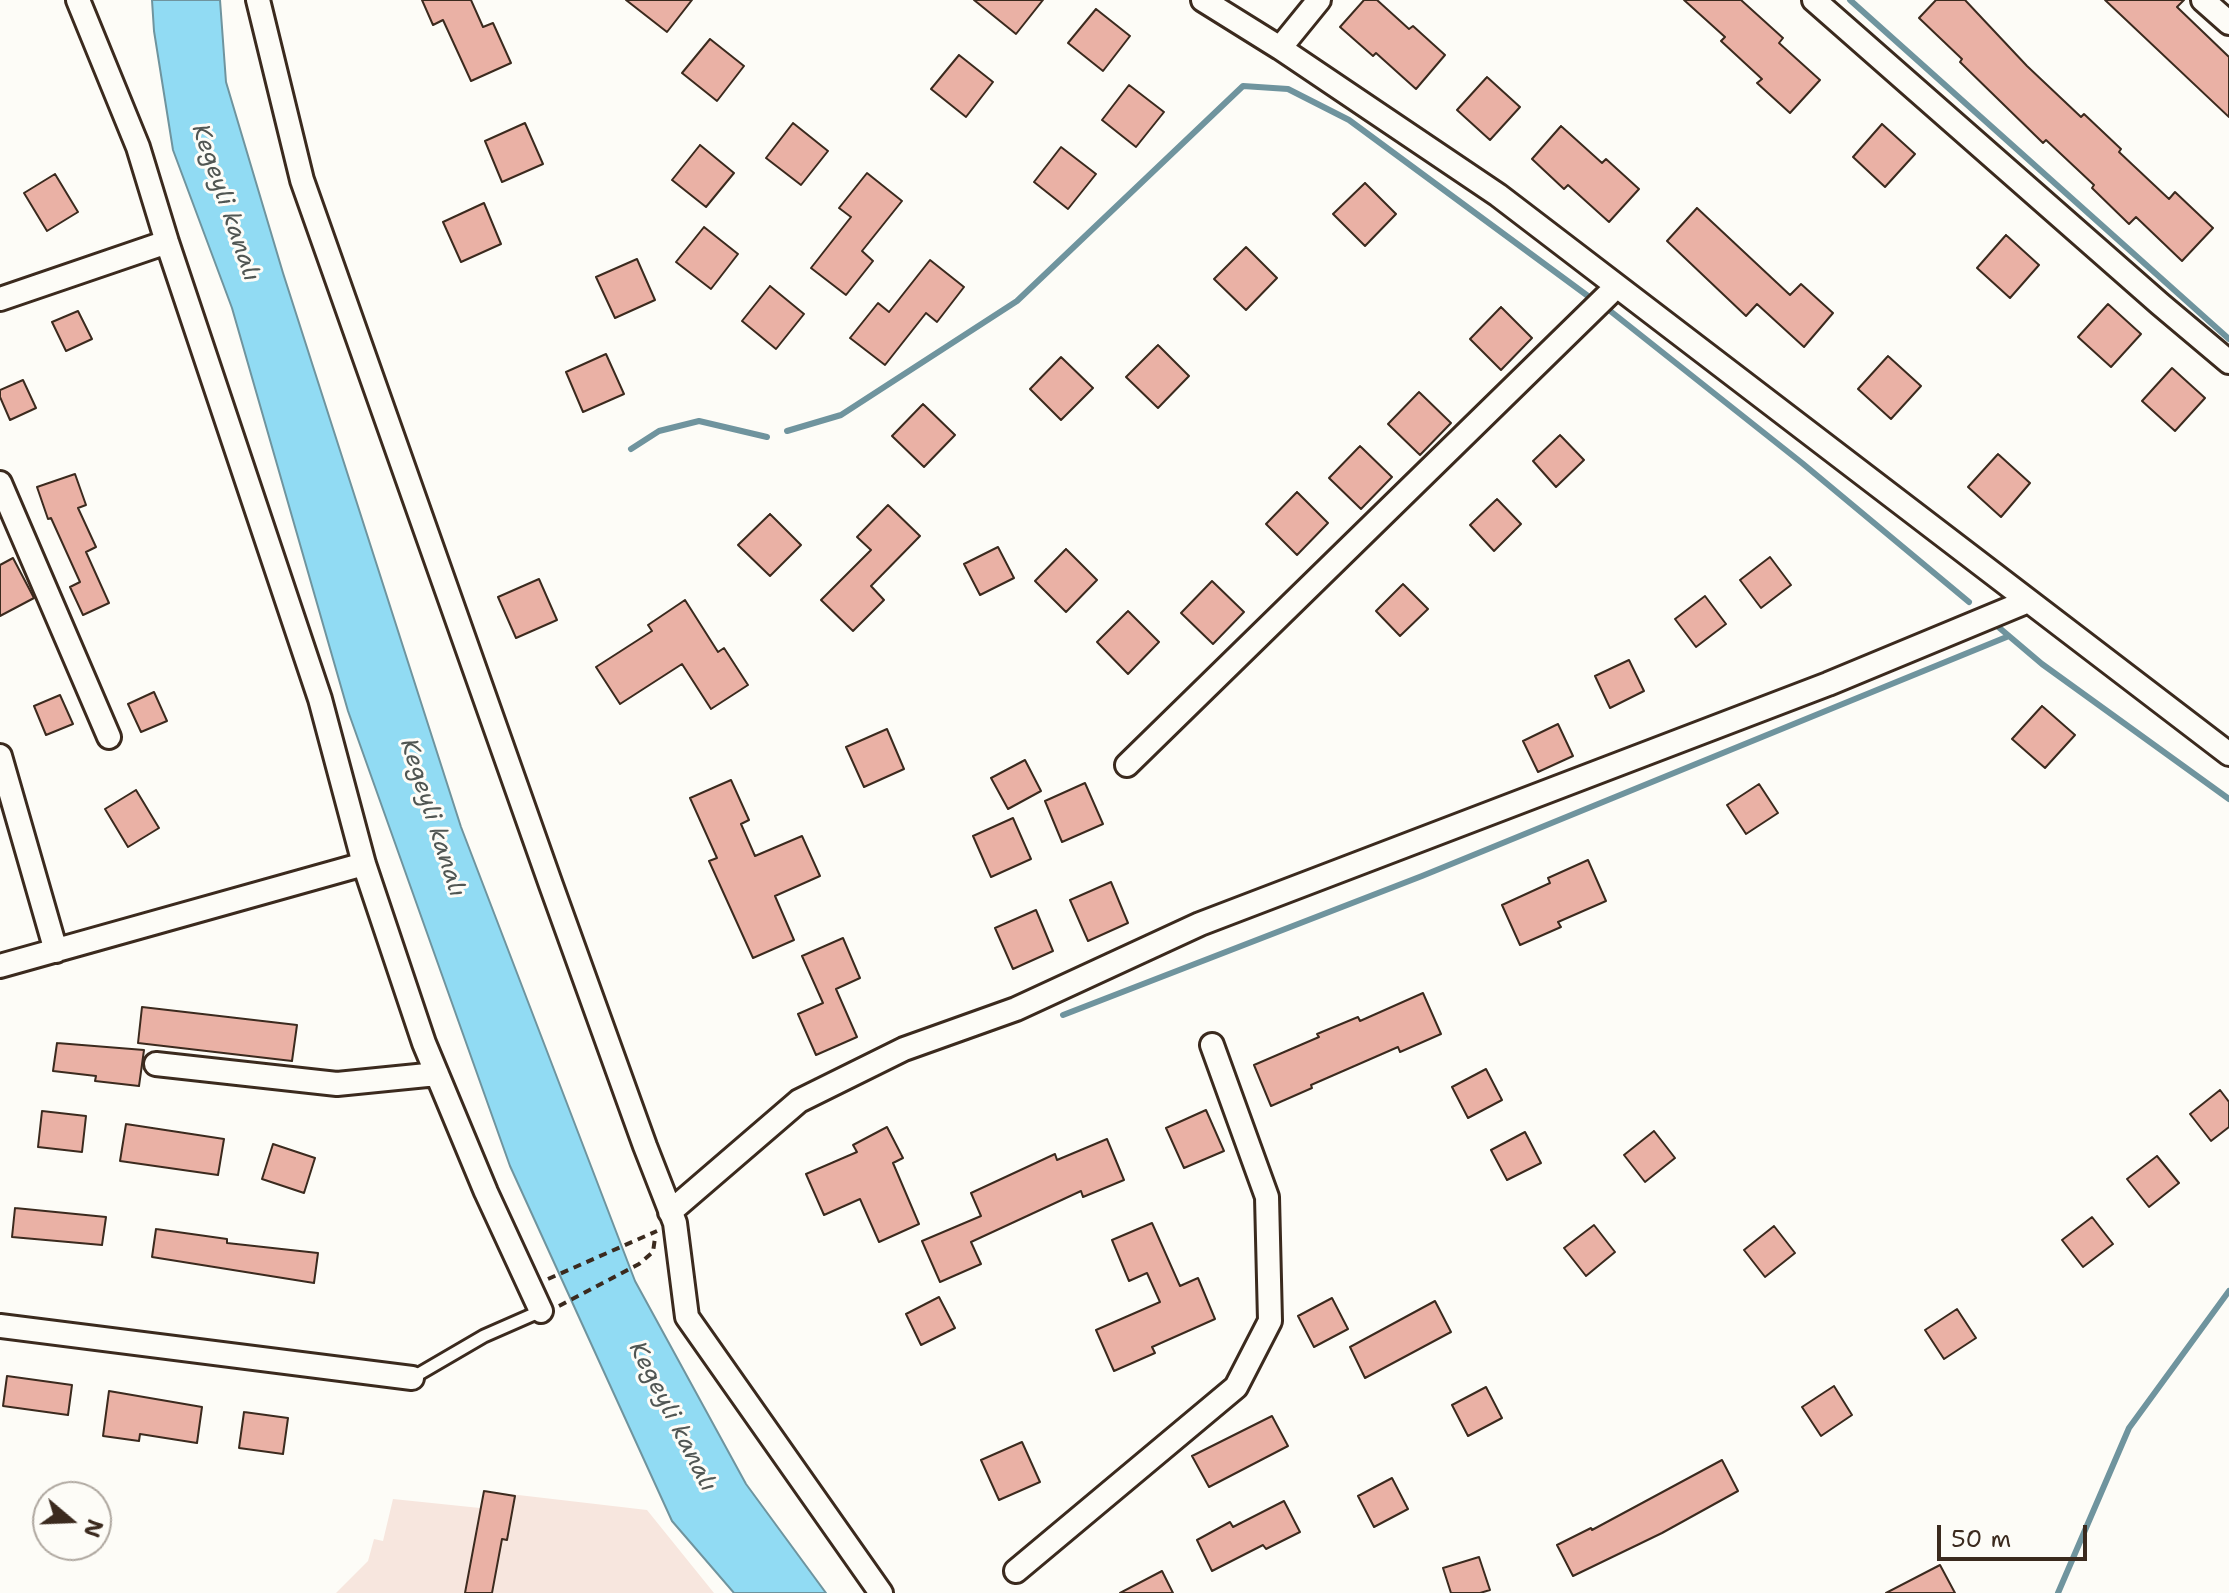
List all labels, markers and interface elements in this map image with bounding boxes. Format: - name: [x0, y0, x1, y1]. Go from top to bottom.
- water label: Kegeyli kanalı: [185, 121, 265, 285]
- water label: Kegeyli kanalı: [393, 735, 471, 901]
- water label: Kegeyli kanalı: [622, 1337, 722, 1497]
- north arrow: [32, 1481, 112, 1561]
- scale bar: [1941, 1509, 2091, 1559]
- text: N: [77, 1515, 110, 1541]
- text: 50 m: [1951, 1523, 2011, 1555]

